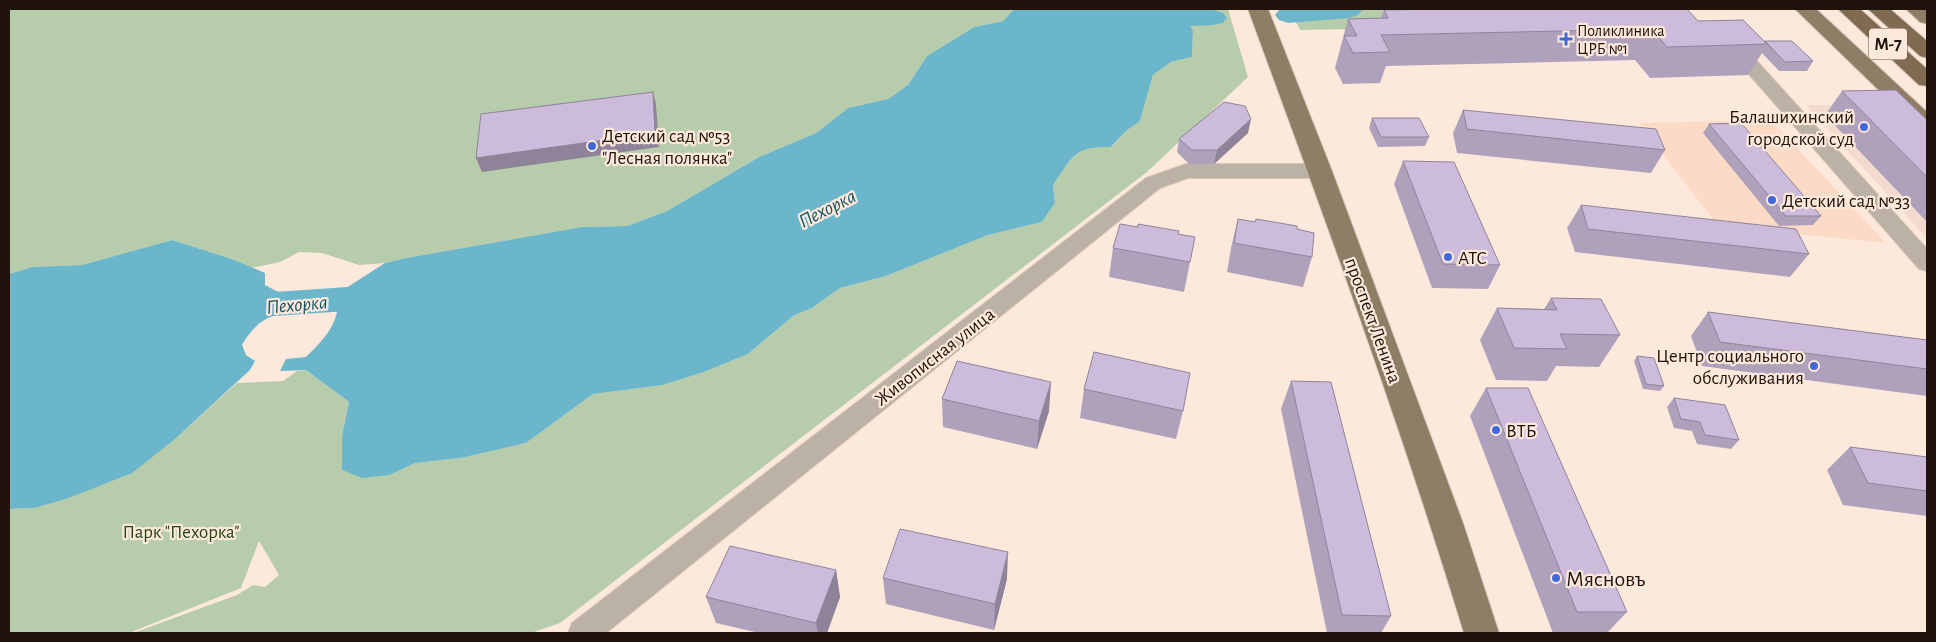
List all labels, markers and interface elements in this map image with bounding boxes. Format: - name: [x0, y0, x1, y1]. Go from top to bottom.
- place label: Поликлиника ЦРБ №1: [1577, 23, 1665, 57]
- road number: М-7: [1869, 29, 1907, 60]
- marker: Поликлиника ЦРБ №1: [1559, 32, 1573, 46]
- place label: Балашихинский городской суд: [1729, 108, 1854, 149]
- marker: Балашихинский городской суд: [1858, 121, 1870, 133]
- place label: Детский сад №53 "Лесная полянка": [602, 127, 732, 168]
- marker: Детский сад №53 "Лесная полянка": [586, 140, 598, 152]
- water label: Пехорка: [796, 186, 859, 232]
- place label: Детский сад №33: [1782, 192, 1910, 211]
- marker: Детский сад №33: [1766, 194, 1778, 206]
- place label: АТС: [1458, 249, 1487, 268]
- marker: АТС: [1442, 251, 1454, 263]
- street label: проспект Ленина: [1341, 255, 1404, 386]
- water label: Пехорка: [266, 292, 328, 318]
- street label: Живописная улица: [871, 304, 999, 410]
- place label: Центр социального обслуживания: [1656, 347, 1804, 388]
- marker: Центр социального обслуживания: [1808, 360, 1820, 372]
- place label: ВТБ: [1506, 422, 1537, 441]
- marker: ВТБ: [1490, 424, 1502, 436]
- park label: Парк "Пехорка": [122, 523, 240, 542]
- place label: Мясновъ: [1566, 568, 1645, 590]
- marker: Мясновъ: [1550, 572, 1562, 584]

